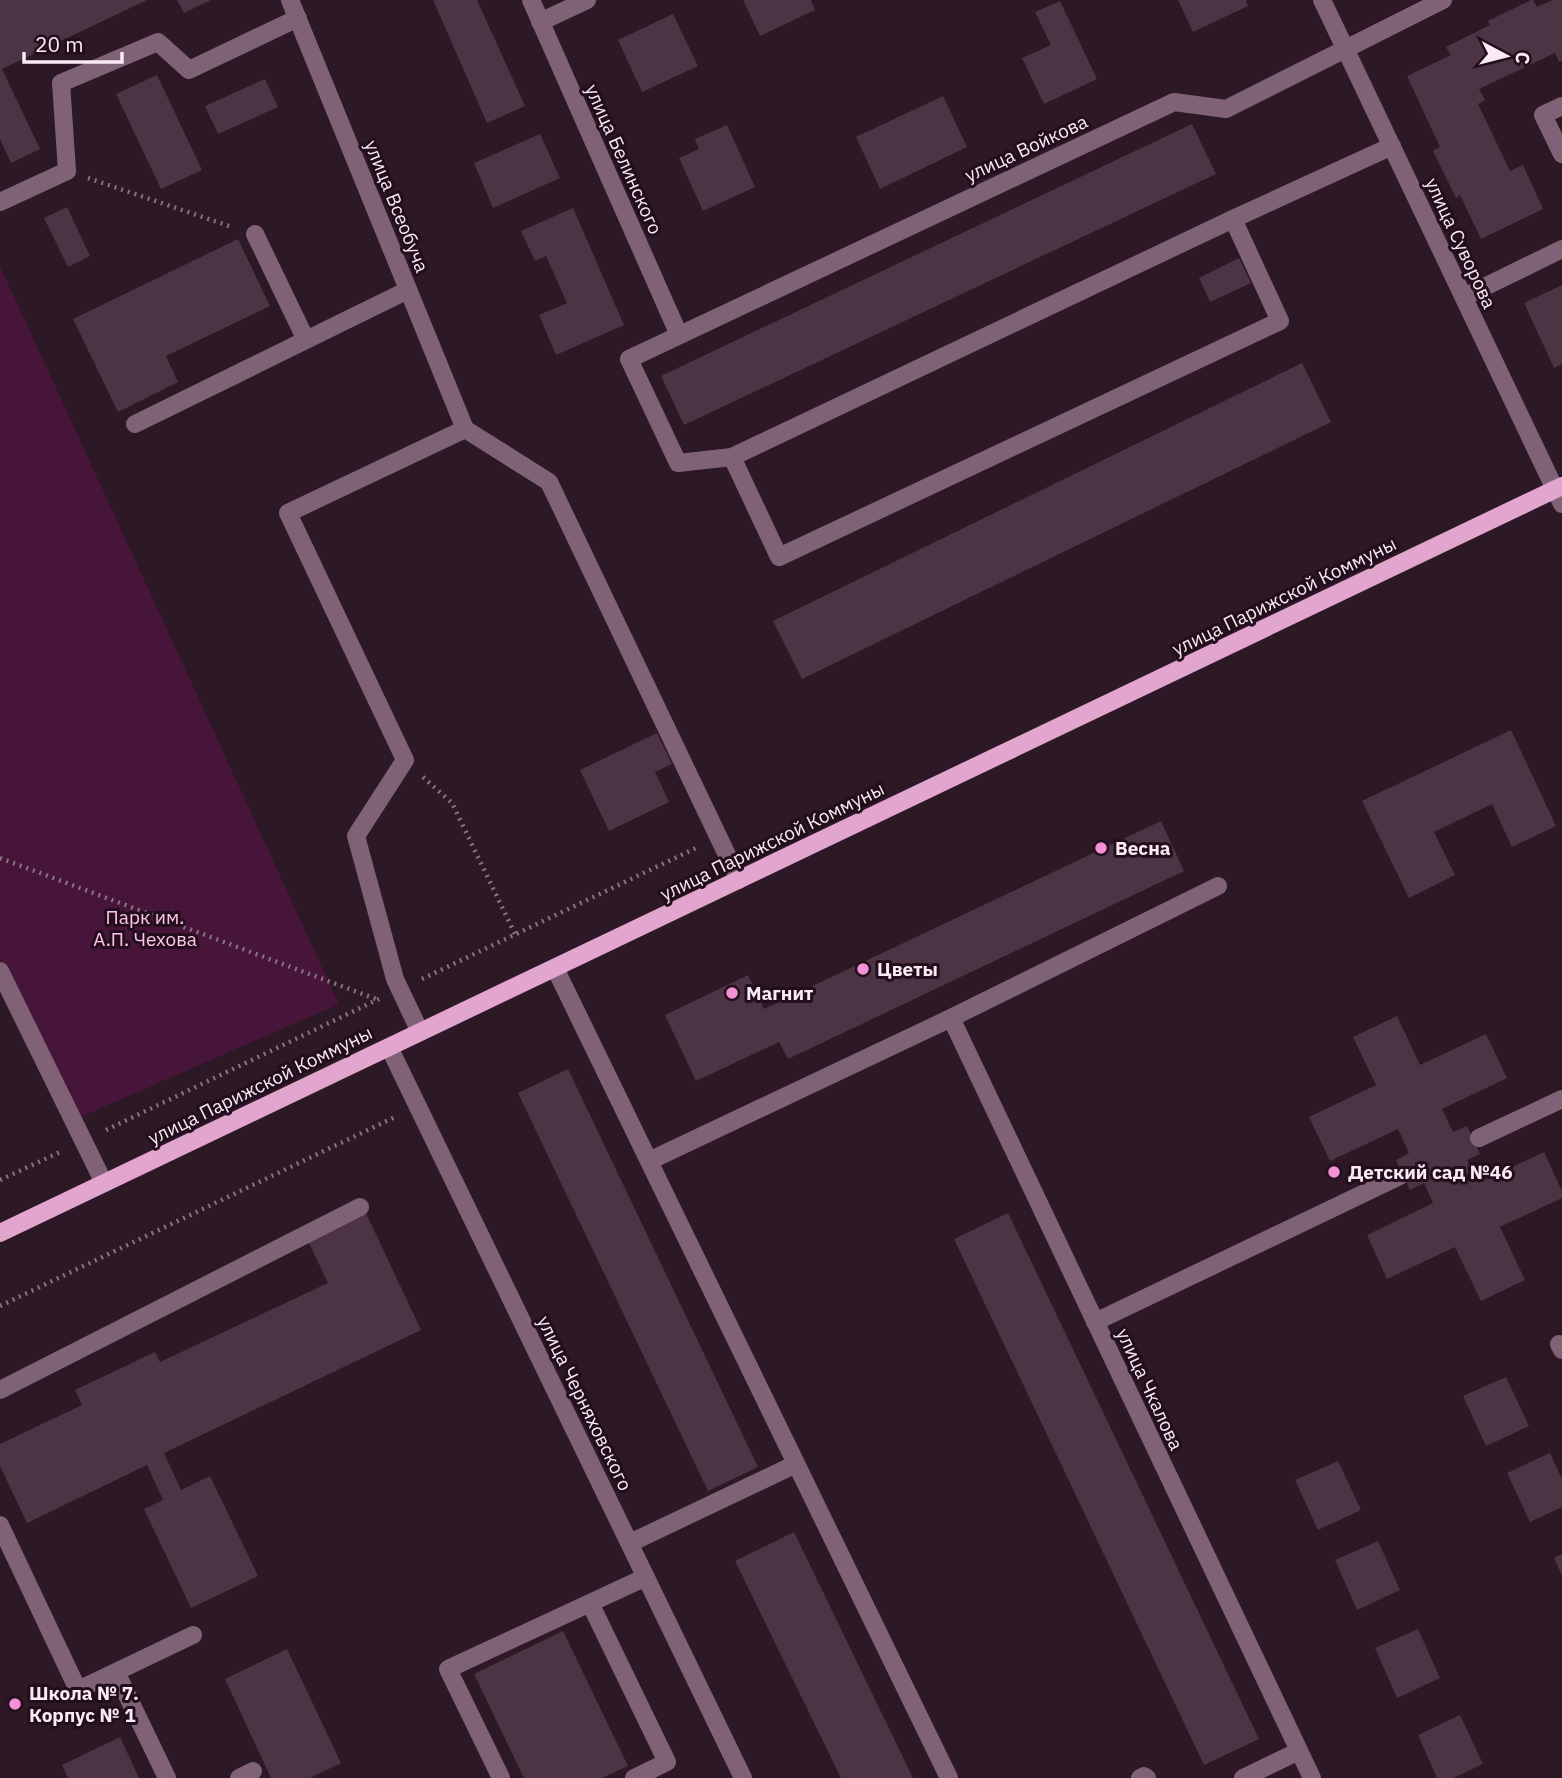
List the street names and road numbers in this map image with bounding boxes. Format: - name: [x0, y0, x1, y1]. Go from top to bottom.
- street label: улица Белинского: [580, 80, 668, 238]
- street label: улица Войкова: [961, 109, 1091, 187]
- street label: улица Всеобуча: [360, 136, 434, 276]
- street label: улица Суворова: [1420, 174, 1502, 312]
- street label: улица Парижской Коммуны: [1168, 531, 1400, 661]
- street label: улица Парижской Коммуны: [656, 776, 888, 906]
- street label: улица Парижской Коммуны: [144, 1020, 376, 1150]
- street label: улица Черняховского: [532, 1312, 638, 1494]
- street label: улица Чкалова: [1111, 1324, 1189, 1454]

